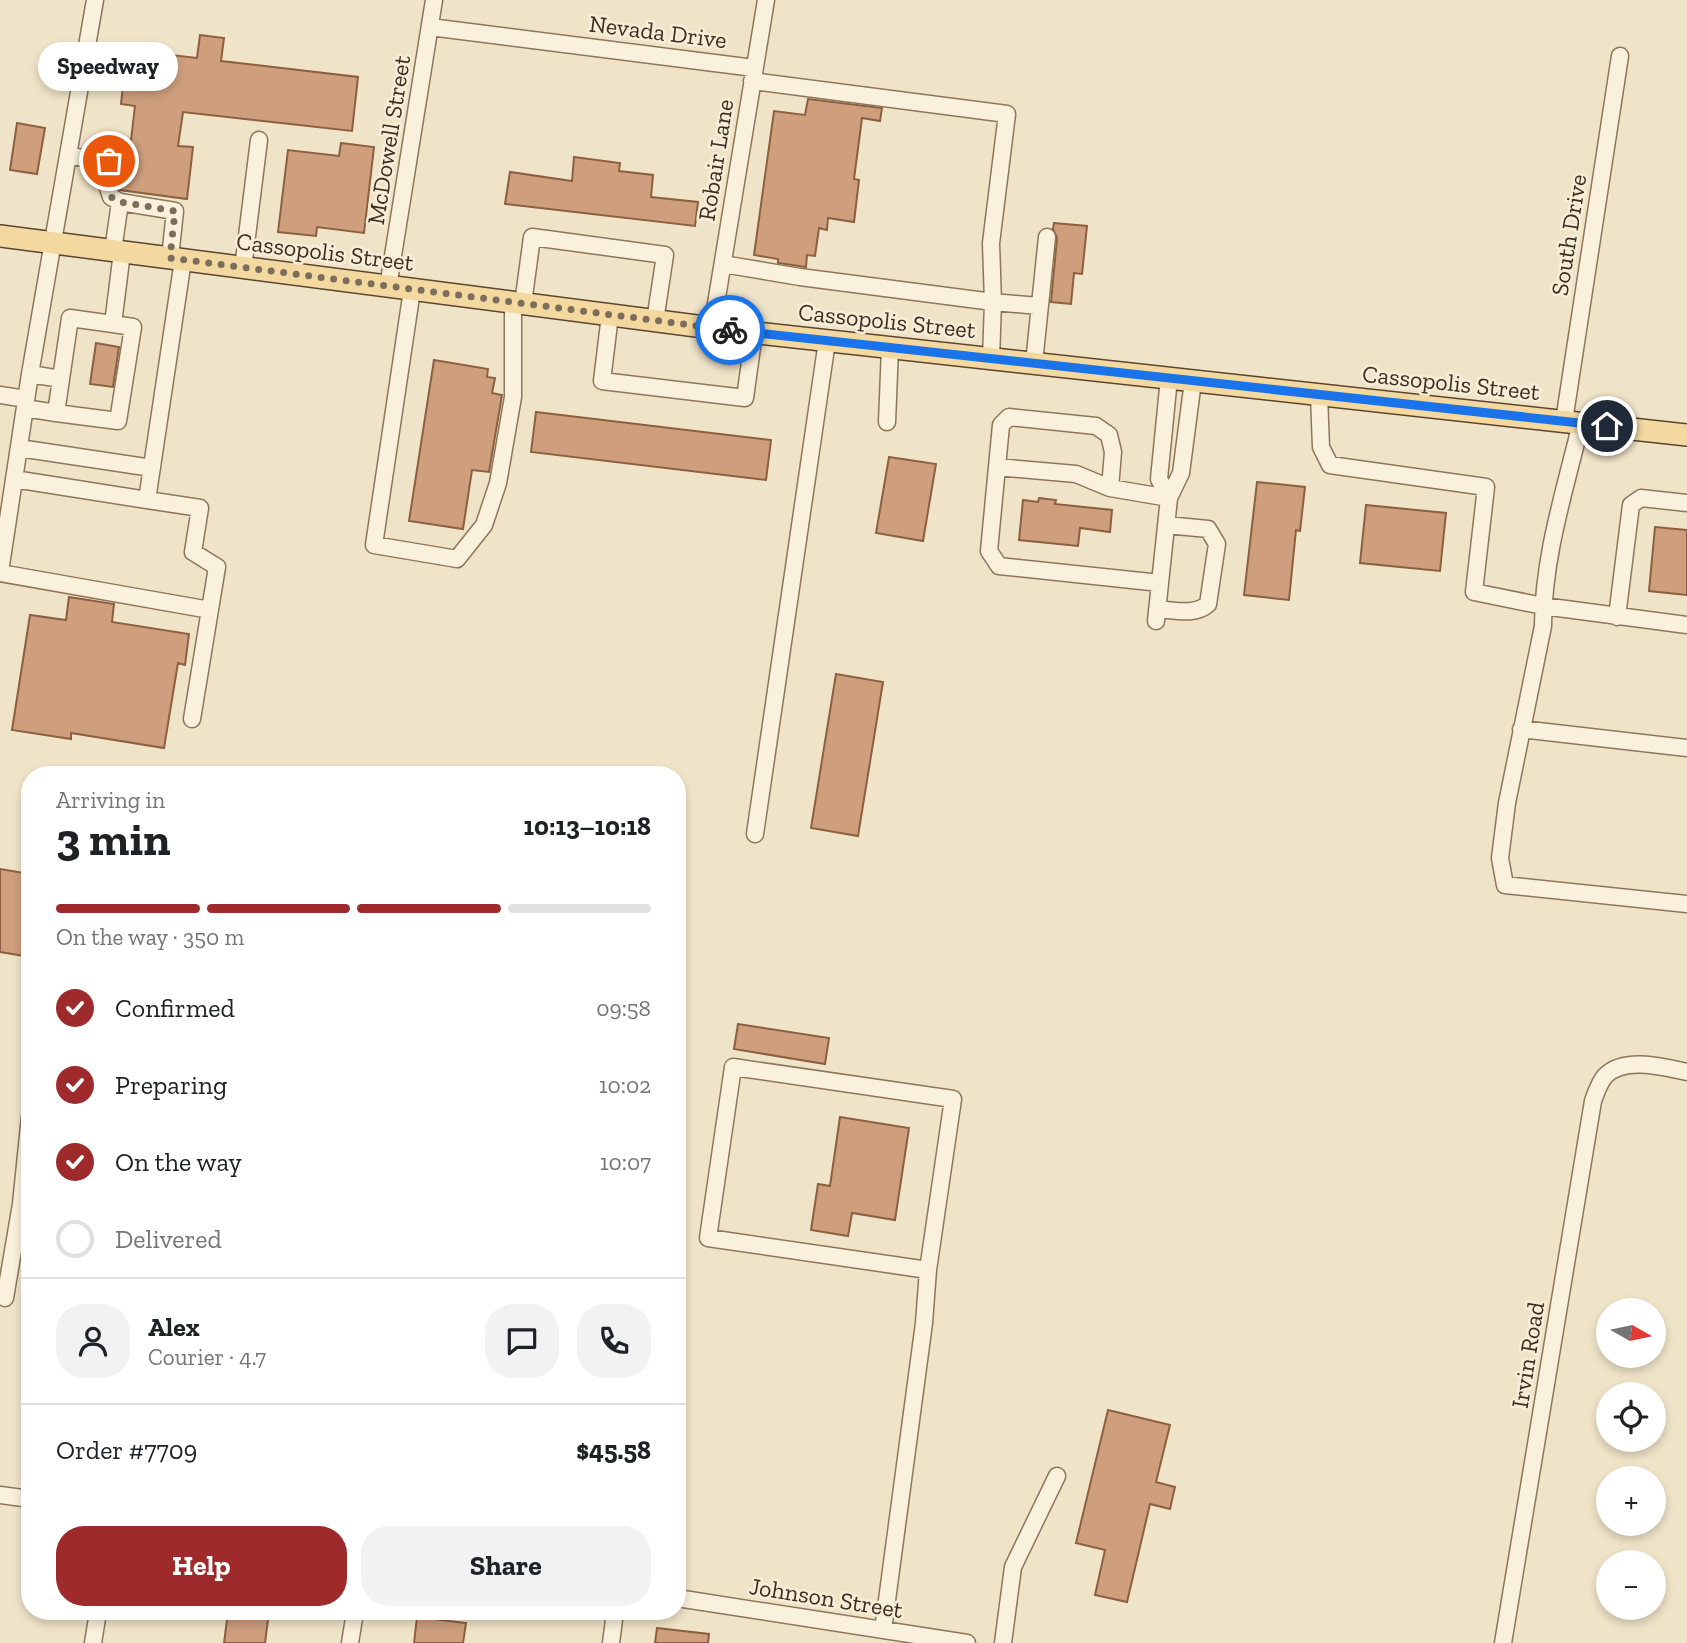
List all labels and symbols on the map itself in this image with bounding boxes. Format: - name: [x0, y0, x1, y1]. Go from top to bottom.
- street label: Nevada Drive: [588, 9, 729, 54]
- callout: Speedway: [39, 42, 179, 91]
- street label: McDowell Street: [361, 53, 416, 227]
- street label: Robair Lane: [692, 97, 739, 223]
- pin: [79, 131, 139, 191]
- street label: South Drive: [1545, 172, 1592, 298]
- street label: Cassopolis Street: [235, 226, 415, 277]
- courier: [695, 295, 765, 365]
- street label: Cassopolis Street: [797, 297, 977, 344]
- street label: Cassopolis Street: [1361, 359, 1541, 406]
- pin: [1577, 396, 1637, 456]
- north arrow: [1596, 1298, 1666, 1368]
- street label: Irvin Road: [1505, 1300, 1550, 1410]
- street label: Johnson Street: [747, 1571, 905, 1624]

